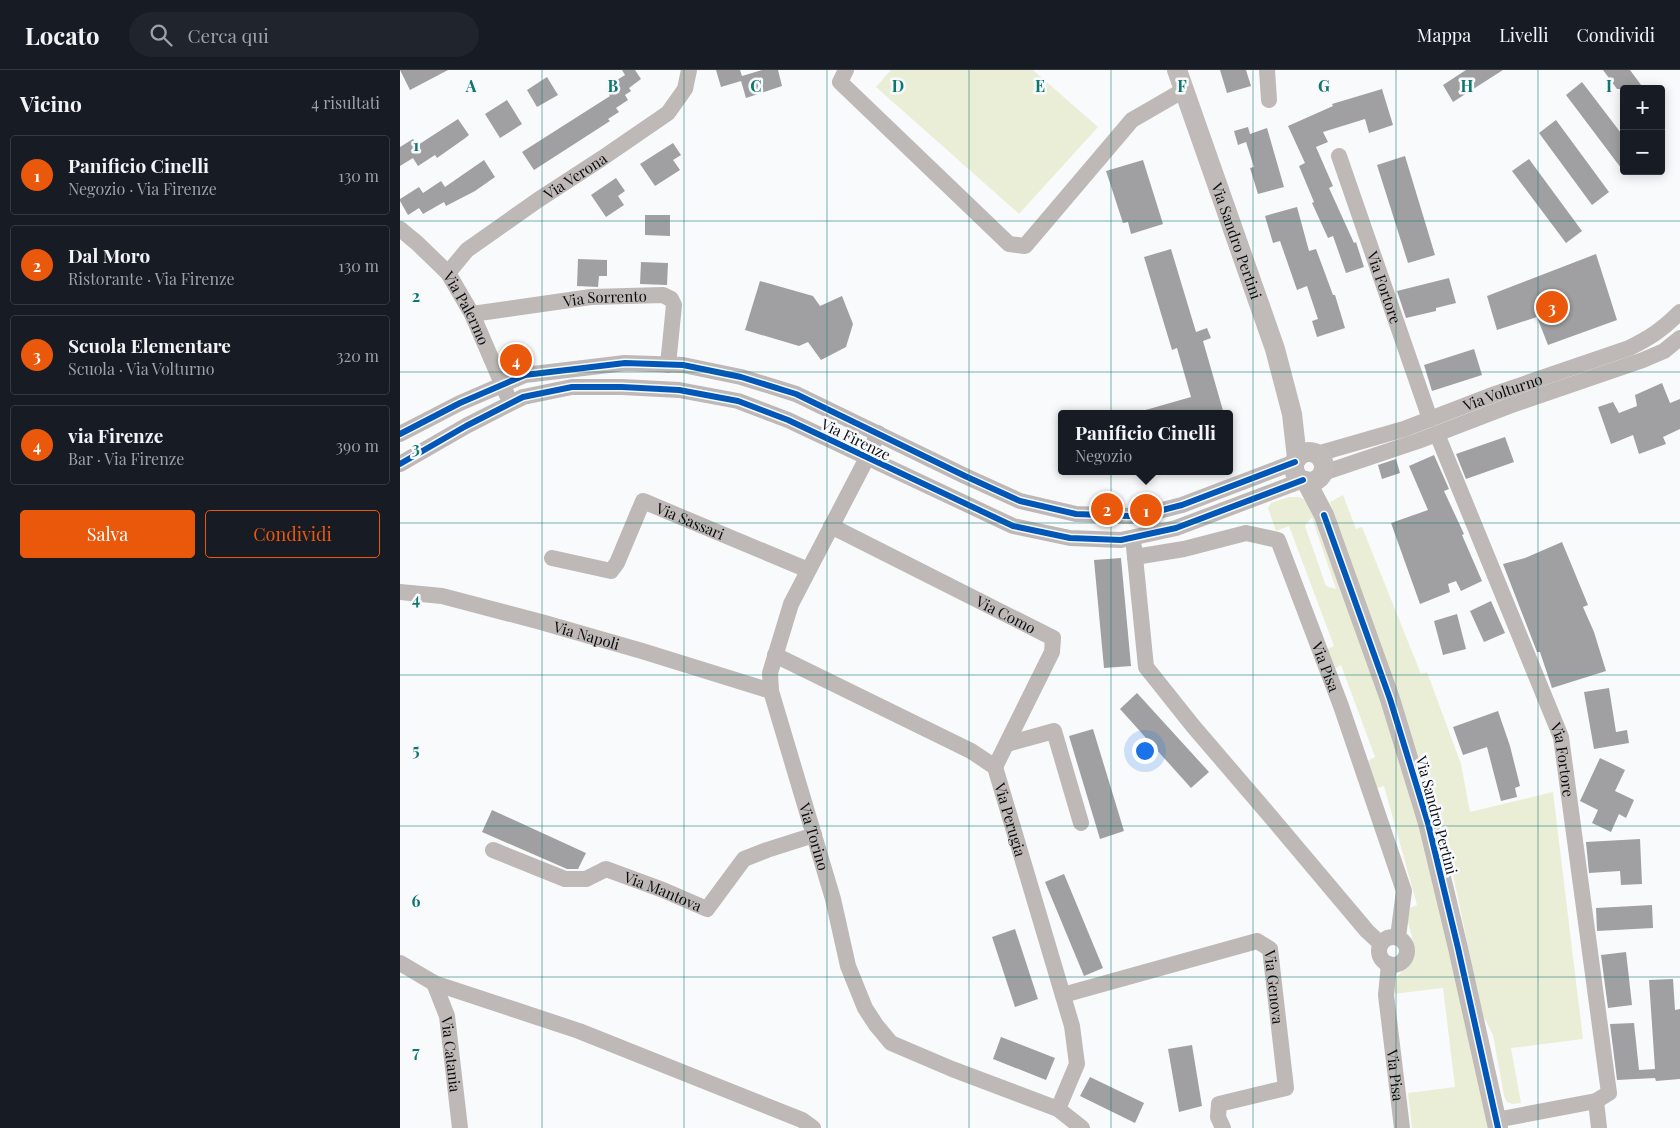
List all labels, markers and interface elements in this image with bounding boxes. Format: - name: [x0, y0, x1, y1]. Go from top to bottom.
- search box: [129, 12, 479, 57]
- text: Locato: [25, 19, 99, 51]
- icon: search: [147, 21, 175, 49]
- text: Cerca qui: [187, 22, 269, 48]
- text: Mappa: [1417, 23, 1471, 47]
- text: Livelli: [1499, 23, 1548, 47]
- text: Condividi: [1576, 23, 1655, 47]
- text: A: [465, 75, 477, 96]
- text: B: [608, 75, 619, 96]
- text: C: [750, 75, 762, 96]
- text: D: [892, 75, 904, 96]
- text: E: [1035, 75, 1045, 96]
- text: F: [1177, 75, 1187, 96]
- text: G: [1318, 75, 1330, 96]
- text: H: [1461, 75, 1474, 96]
- text: I: [1606, 75, 1612, 96]
- map controls: [1620, 85, 1665, 175]
- button: +: [1620, 85, 1665, 130]
- text: Vicino: [20, 89, 82, 117]
- text: 4 risultati: [311, 92, 380, 113]
- button: −: [1620, 130, 1665, 175]
- text: 1: [413, 134, 419, 155]
- street label: Via Verona: [539, 148, 611, 204]
- text: Panificio Cinelli: [68, 152, 209, 178]
- text: 1: [34, 165, 40, 186]
- text: 130 m: [338, 165, 379, 186]
- text: Negozio · Via Firenze: [68, 178, 217, 199]
- street label: Via Sandro Pertini: [1207, 179, 1267, 302]
- text: Dal Moro: [68, 242, 150, 268]
- street label: Via Fortore: [1362, 248, 1406, 326]
- text: 2: [33, 255, 41, 276]
- text: 130 m: [338, 255, 379, 276]
- street label: Via Palermo: [439, 267, 494, 348]
- text: Ristorante · Via Firenze: [68, 268, 235, 289]
- text: 2: [412, 285, 420, 306]
- street label: Via Sorrento: [561, 285, 647, 311]
- pin: 3: [1536, 288, 1568, 326]
- text: Scuola Elementare: [68, 332, 231, 358]
- pin: 4: [500, 341, 532, 379]
- text: 3: [33, 345, 41, 366]
- text: 320 m: [336, 345, 379, 366]
- text: Scuola · Via Volturno: [68, 358, 215, 379]
- street label: Via Volturno: [1459, 369, 1545, 416]
- popup: [1058, 410, 1233, 475]
- street label: Via Firenze: [817, 413, 894, 464]
- text: Panificio Cinelli: [1075, 419, 1216, 445]
- text: via Firenze: [68, 422, 163, 448]
- text: 4: [33, 435, 41, 456]
- text: 390 m: [336, 435, 379, 456]
- text: 3: [412, 437, 420, 458]
- text: Negozio: [1075, 445, 1132, 466]
- text: Bar · Via Firenze: [68, 448, 184, 469]
- pin: 2: [1091, 490, 1123, 528]
- pin: 1: [1130, 491, 1162, 529]
- street label: Via Sassari: [652, 497, 728, 544]
- button: Salva: [20, 510, 195, 558]
- button: Condividi: [205, 510, 380, 558]
- text: 4: [412, 588, 420, 609]
- street label: Via Como: [972, 590, 1039, 638]
- street label: Via Napoli: [550, 616, 622, 654]
- street label: Via Pisa: [1307, 638, 1345, 695]
- street label: Via Fortore: [1546, 718, 1579, 798]
- your location: [1132, 738, 1158, 764]
- text: 5: [412, 739, 420, 760]
- street label: Via Sandro Pertini: [1411, 753, 1463, 877]
- street label: Via Perugia: [990, 779, 1031, 859]
- street label: Via Torino: [795, 800, 834, 873]
- street label: Via Mantova: [620, 866, 705, 916]
- text: 6: [412, 890, 421, 911]
- street label: Via Genova: [1260, 948, 1289, 1026]
- street label: Via Catania: [437, 1014, 466, 1094]
- text: 7: [412, 1041, 420, 1062]
- street label: Via Pisa: [1383, 1047, 1409, 1103]

